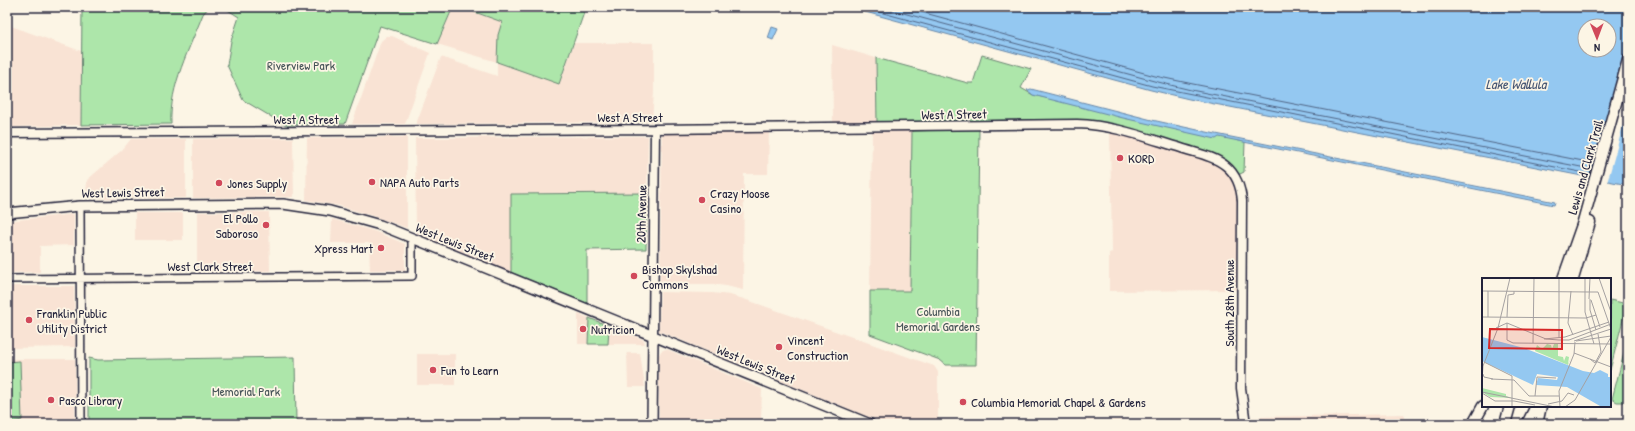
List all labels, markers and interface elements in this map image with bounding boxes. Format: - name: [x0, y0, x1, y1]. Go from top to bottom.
- north arrow: [1577, 18, 1617, 58]
- text: N: [1594, 41, 1600, 55]
- park label: Riverview Park: [267, 56, 336, 74]
- water label: Lake Wallula: [1486, 74, 1548, 93]
- street label: West A Street: [921, 104, 987, 124]
- street label: West A Street: [597, 108, 663, 126]
- street label: West A Street: [273, 110, 339, 128]
- street label: Lewis and Clark Trail: [1563, 117, 1607, 216]
- place label: KORD: [1128, 149, 1155, 167]
- marker: KORD: [1115, 153, 1125, 163]
- place label: NAPA Auto Parts: [380, 173, 459, 191]
- place label: Jones Supply: [227, 174, 288, 192]
- marker: NAPA Auto Parts: [367, 177, 377, 187]
- marker: Jones Supply: [214, 178, 224, 188]
- street label: West Lewis Street: [81, 182, 165, 202]
- place label: Crazy Moose Casino: [710, 184, 770, 217]
- street label: 20th Avenue: [631, 185, 651, 243]
- marker: Crazy Moose Casino: [697, 195, 707, 205]
- place label: El Pollo Saboroso: [216, 209, 258, 242]
- street label: West Lewis Street: [413, 218, 497, 266]
- marker: El Pollo Saboroso: [261, 220, 271, 230]
- place label: Xpress Mart: [314, 239, 374, 257]
- marker: Xpress Mart: [376, 243, 386, 253]
- street label: West Clark Street: [168, 257, 253, 275]
- place label: Bishop Skylshad Commons: [642, 260, 717, 293]
- street label: South 28th Avenue: [1220, 260, 1238, 346]
- marker: Bishop Skylshad Commons: [629, 271, 639, 281]
- inset map: [1482, 278, 1611, 407]
- park label: Columbia Memorial Gardens: [896, 302, 980, 335]
- place label: Franklin Public Utility District: [36, 304, 107, 337]
- marker: Franklin Public Utility District: [24, 315, 34, 325]
- place label: Nutricion: [591, 320, 635, 338]
- marker: Nutricion: [578, 324, 588, 334]
- place label: Vincent Construction: [787, 331, 849, 364]
- street label: West Lewis Street: [714, 340, 798, 388]
- marker: Vincent Construction: [774, 342, 784, 352]
- place label: Fun to Learn: [440, 361, 499, 379]
- marker: Fun to Learn: [428, 365, 438, 375]
- park label: Memorial Park: [212, 382, 281, 400]
- place label: Pasco Library: [59, 391, 123, 409]
- place label: Columbia Memorial Chapel & Gardens: [971, 393, 1146, 411]
- marker: Pasco Library: [46, 395, 56, 405]
- marker: Columbia Memorial Chapel & Gardens: [958, 397, 968, 407]

